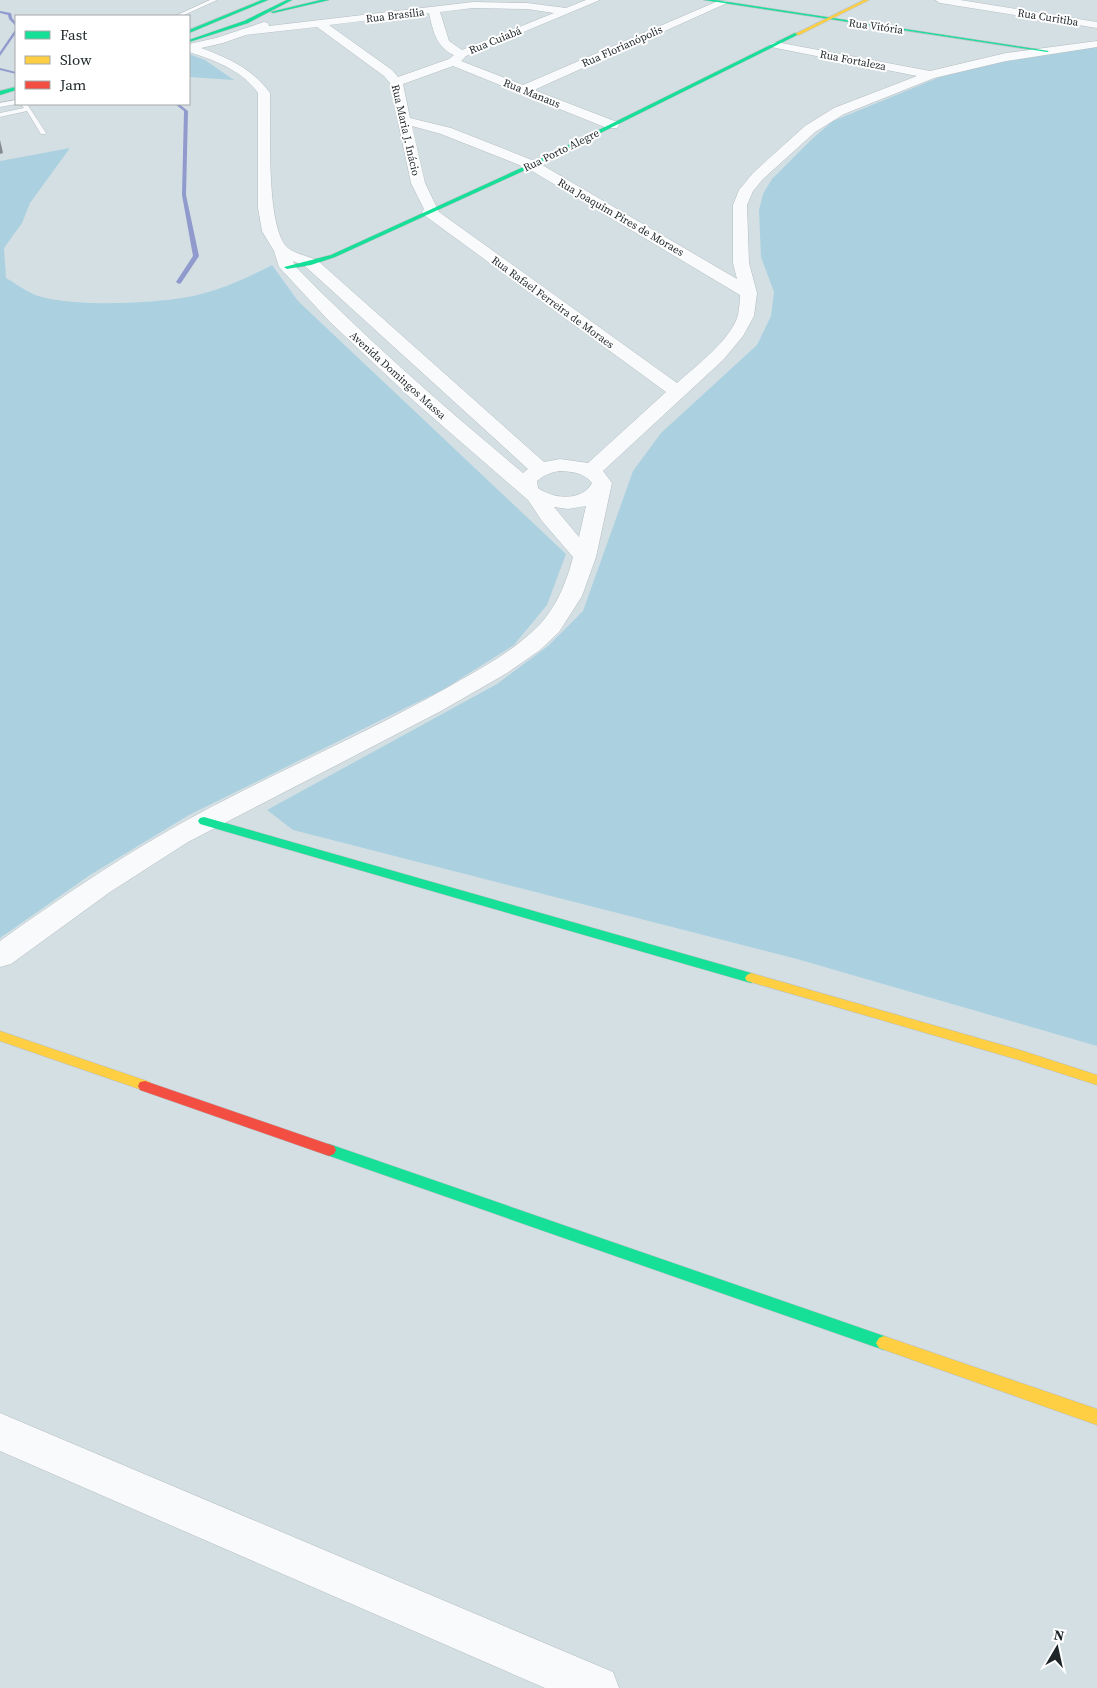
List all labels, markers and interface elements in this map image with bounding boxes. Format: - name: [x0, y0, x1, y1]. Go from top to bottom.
- street label: Rua Brasília: [365, 4, 426, 27]
- street label: Rua Curitiba: [1016, 5, 1080, 30]
- legend: [15, 15, 190, 105]
- street label: Rua Vitória: [848, 15, 904, 38]
- street label: Rua Florianópolis: [579, 22, 665, 71]
- street label: Rua Cuiabá: [467, 23, 524, 58]
- text: Fast: [60, 24, 87, 45]
- street label: Rua Fortaleza: [819, 47, 888, 74]
- text: Slow: [60, 49, 92, 70]
- text: Jam: [59, 74, 87, 95]
- street label: Rua Manaus: [501, 75, 563, 112]
- street label: Rua Maria J. Inácio: [388, 83, 423, 177]
- street label: Rua Porto Alegre: [521, 125, 602, 175]
- street label: Rua Joaquim Pires de Moraes: [555, 175, 687, 260]
- street label: Rua Rafael Ferreira de Moraes: [488, 253, 617, 352]
- street label: Avenida Domingos Massa: [346, 328, 449, 423]
- north arrow: [1032, 1623, 1082, 1673]
- text: N: [1052, 1624, 1066, 1646]

